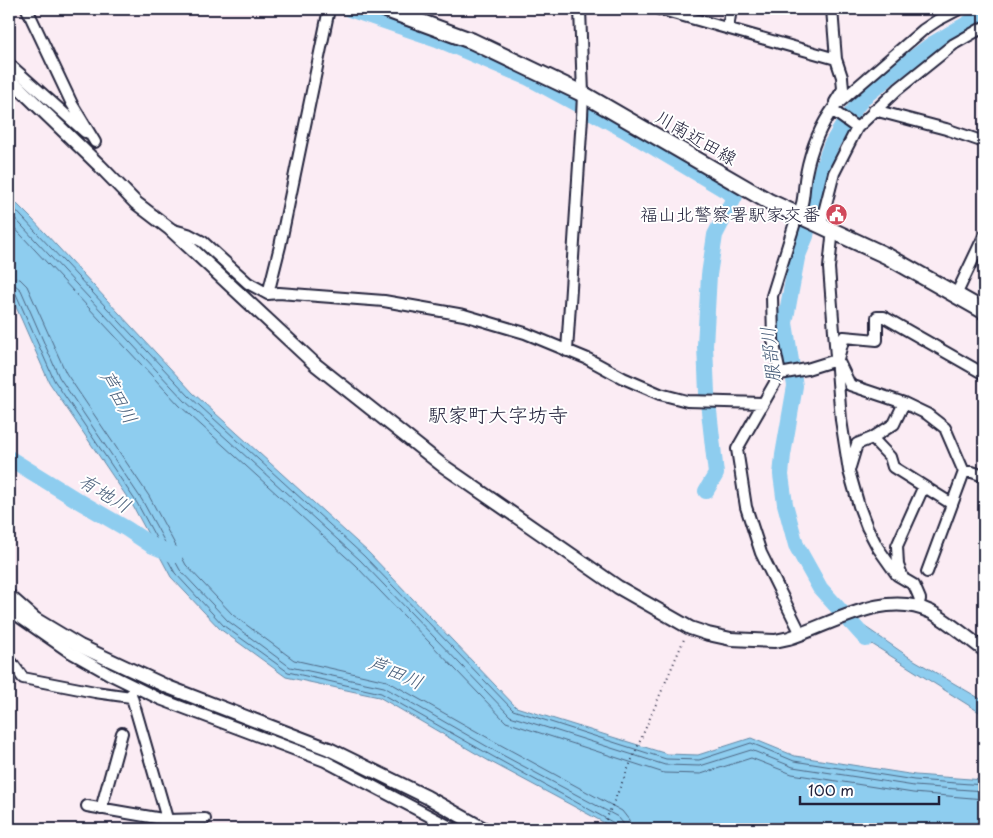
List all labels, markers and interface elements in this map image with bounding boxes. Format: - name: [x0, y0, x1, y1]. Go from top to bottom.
- street label: 川南近田線: [651, 103, 742, 171]
- place label: 福山北警察署駅家交番: [640, 200, 820, 227]
- public building icon: 福山北警察署駅家交番: [824, 203, 848, 227]
- water label: 服部川: [752, 325, 786, 385]
- water label: 芦田川: [94, 365, 146, 428]
- district label: 駅家町大字坊寺: [428, 399, 568, 429]
- water label: 有地川: [74, 465, 137, 519]
- water label: 芦田川: [365, 647, 428, 695]
- scale bar: [800, 773, 939, 805]
- text: 100 m: [808, 778, 854, 801]

